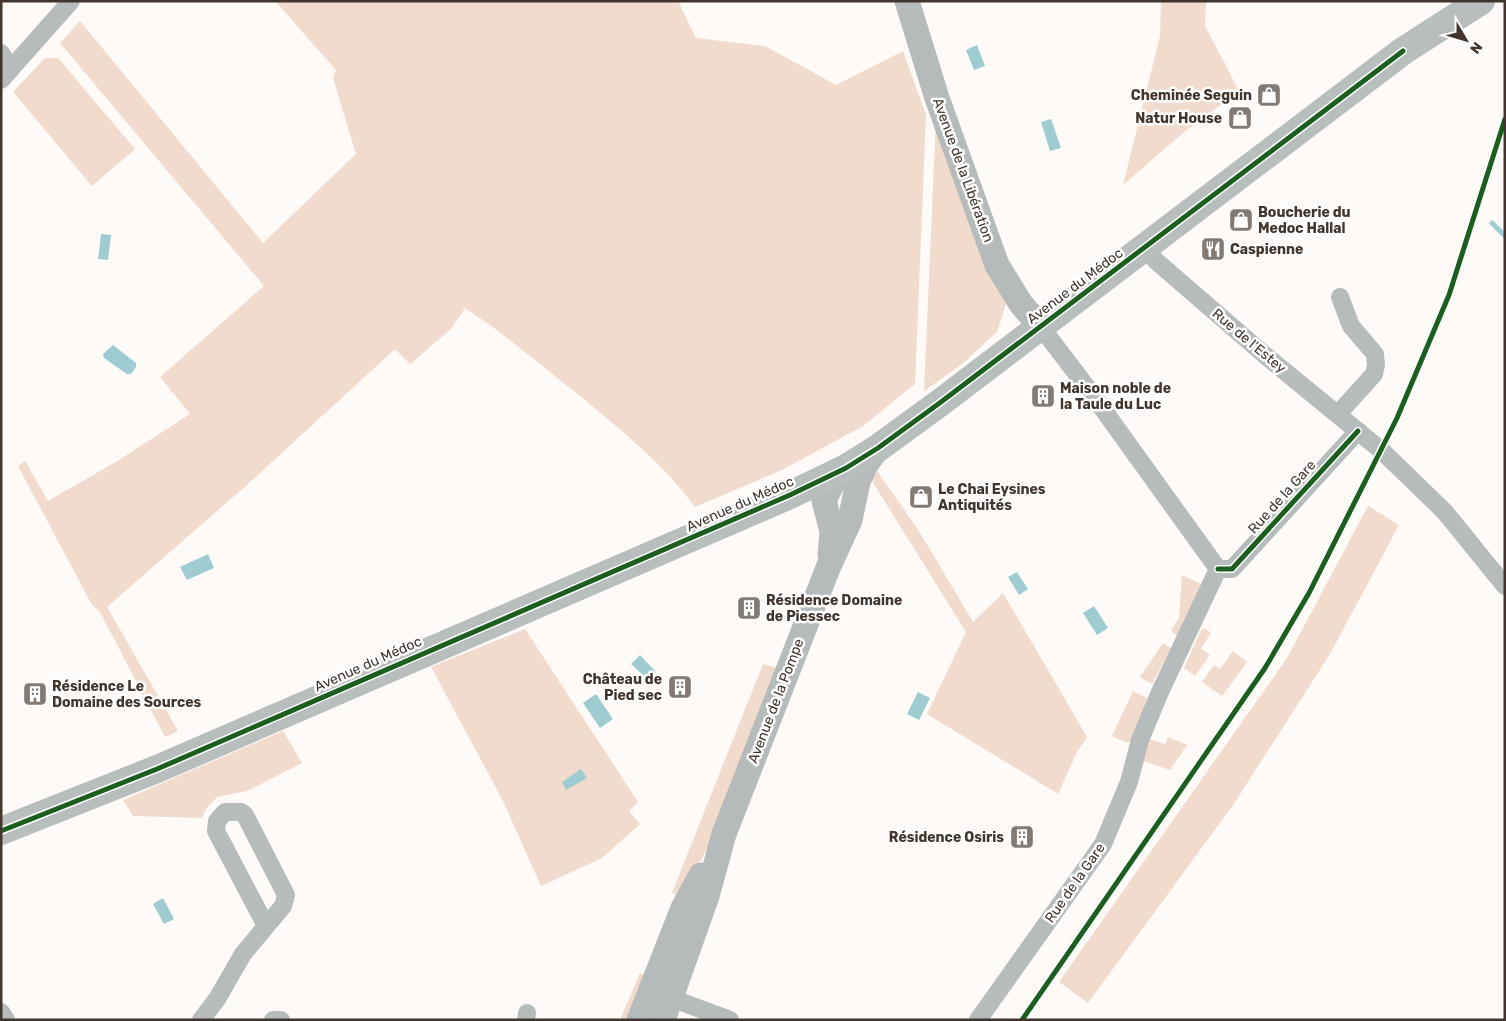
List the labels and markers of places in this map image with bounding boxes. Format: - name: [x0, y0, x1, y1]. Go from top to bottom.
- shop icon: Cheminée Seguin: [1256, 82, 1282, 108]
- place label: Cheminée Seguin: [1131, 87, 1252, 104]
- shop icon: Natur House: [1227, 105, 1253, 131]
- place label: Natur House: [1135, 110, 1222, 127]
- place label: Boucherie du Medoc Hallal: [1258, 204, 1351, 237]
- shop icon: Boucherie du Medoc Hallal: [1228, 207, 1254, 233]
- restaurant icon: Caspienne: [1200, 236, 1226, 262]
- place label: Caspienne: [1230, 241, 1303, 258]
- place label: Maison noble de la Taule du Luc: [1060, 380, 1171, 413]
- building icon: Maison noble de la Taule du Luc: [1030, 383, 1056, 409]
- place label: Le Chai Eysines Antiquités: [938, 481, 1046, 514]
- shop icon: Le Chai Eysines Antiquités: [908, 484, 934, 510]
- place label: Résidence Domaine de Piessec: [766, 592, 902, 625]
- building icon: Résidence Domaine de Piessec: [736, 595, 762, 621]
- place label: Château de Pied sec: [583, 671, 662, 704]
- building icon: Château de Pied sec: [667, 674, 693, 700]
- place label: Résidence Le Domaine des Sources: [52, 678, 202, 711]
- building icon: Résidence Le Domaine des Sources: [22, 681, 48, 707]
- building icon: Résidence Osiris: [1009, 824, 1035, 850]
- place label: Résidence Osiris: [889, 829, 1004, 846]

